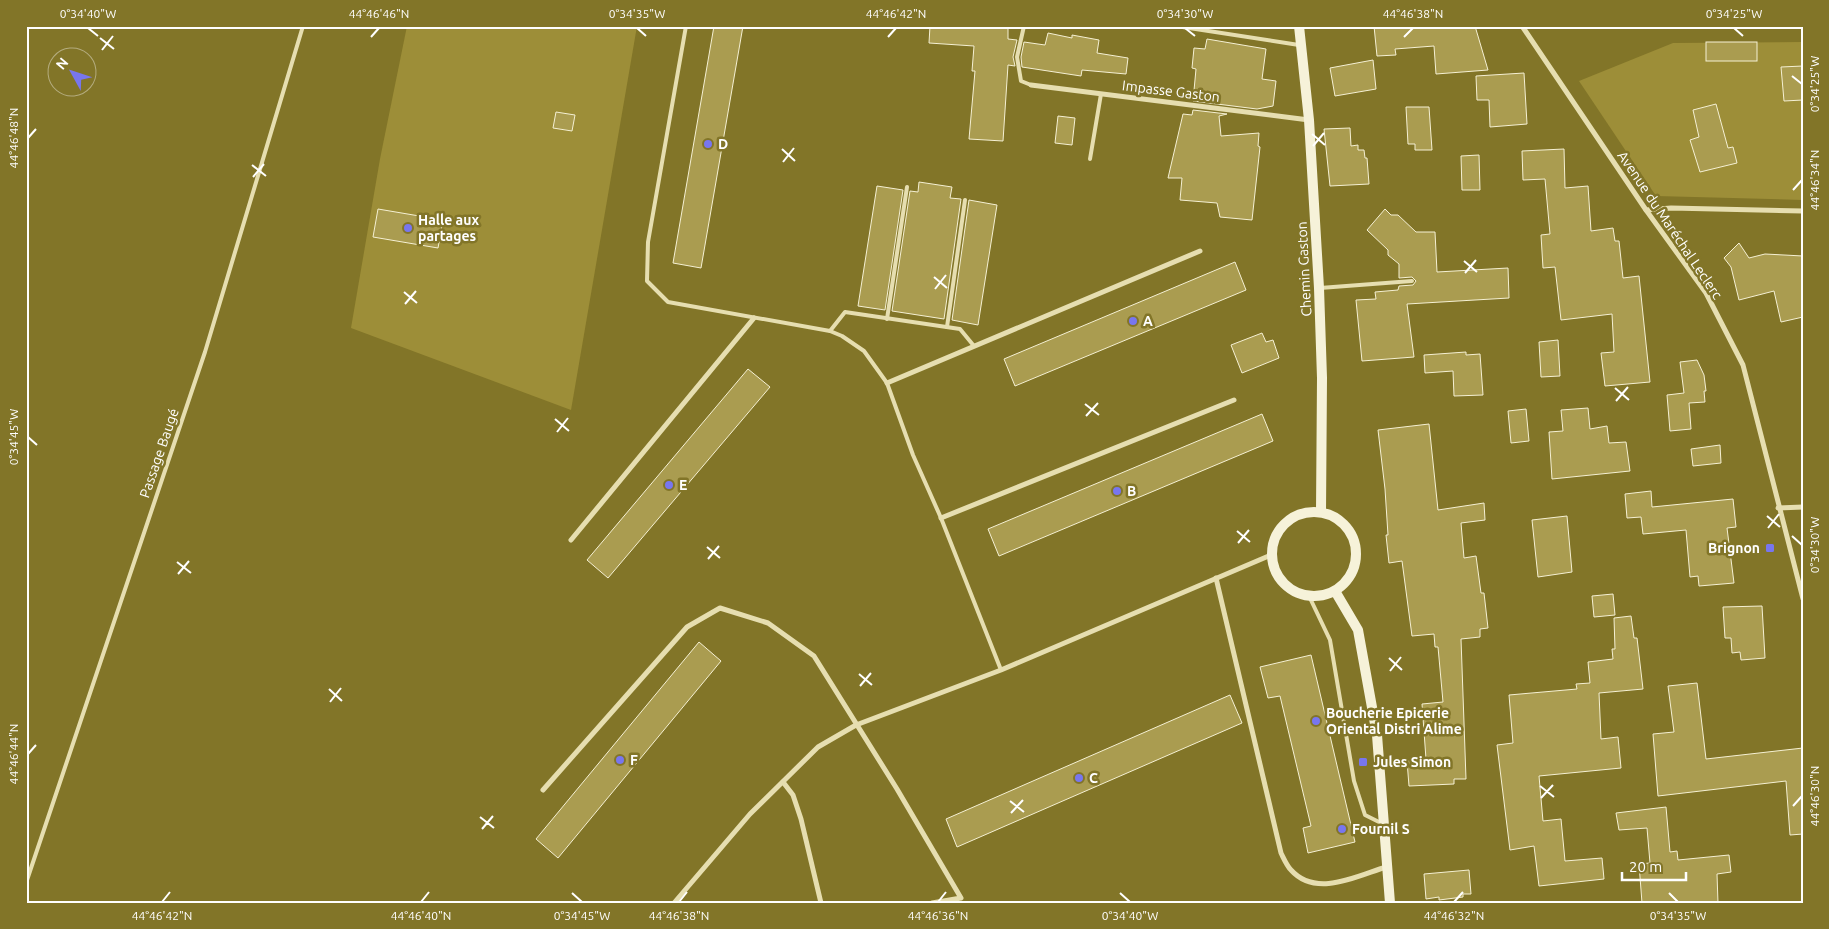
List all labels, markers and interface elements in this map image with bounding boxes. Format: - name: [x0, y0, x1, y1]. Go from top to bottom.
- text: 0°34'40"W: [60, 7, 116, 20]
- text: 44°46'46"N: [349, 7, 409, 20]
- text: 0°34'35"W: [609, 7, 665, 20]
- text: 44°46'42"N: [866, 7, 926, 20]
- text: 0°34'30"W: [1157, 7, 1213, 20]
- text: 44°46'38"N: [1383, 7, 1443, 20]
- text: 0°34'25"W: [1706, 7, 1762, 20]
- north arrow: [48, 48, 98, 98]
- text: N: [53, 54, 72, 73]
- text: 0°34'25"W: [1808, 56, 1821, 112]
- street label: Impasse Gaston: [1121, 77, 1221, 105]
- text: 44°46'48"N: [7, 108, 20, 168]
- place label: D: [718, 136, 728, 152]
- marker: D: [702, 138, 714, 150]
- street label: Avenue du Maréchal Leclerc: [1614, 148, 1726, 303]
- text: 44°46'34"N: [1808, 150, 1821, 210]
- place label: Halle aux partages: [418, 212, 479, 244]
- street label: Chemin Gaston: [1294, 221, 1314, 317]
- marker: Halle aux partages: [402, 222, 414, 234]
- place label: A: [1143, 313, 1153, 329]
- marker: A: [1127, 315, 1139, 327]
- street label: Passage Baugé: [136, 406, 182, 500]
- text: 0°34'45"W: [7, 409, 20, 465]
- place label: E: [679, 477, 687, 493]
- marker: E: [663, 479, 675, 491]
- place label: B: [1127, 483, 1136, 499]
- marker: B: [1111, 485, 1123, 497]
- text: 0°34'30"W: [1808, 517, 1821, 573]
- place label: Brignon: [1708, 540, 1760, 556]
- marker: Brignon: [1764, 542, 1776, 554]
- place label: Boucherie Epicerie Oriental Distri Alime: [1326, 705, 1462, 737]
- marker: Boucherie Epicerie Oriental Distri Alime: [1310, 715, 1322, 727]
- text: 44°46'44"N: [7, 724, 20, 784]
- place label: F: [630, 752, 638, 768]
- marker: F: [614, 754, 626, 766]
- place label: Jules Simon: [1373, 754, 1451, 770]
- marker: Jules Simon: [1357, 756, 1369, 768]
- text: 44°46'30"N: [1808, 766, 1821, 826]
- place label: C: [1089, 770, 1098, 786]
- marker: C: [1073, 772, 1085, 784]
- place label: Fournil S: [1352, 821, 1410, 837]
- marker: Fournil S: [1336, 823, 1348, 835]
- scale bar: [1622, 849, 1685, 881]
- text: 20 m: [1629, 858, 1662, 875]
- text: 44°46'42"N: [132, 909, 192, 922]
- text: 44°46'40"N: [391, 909, 451, 922]
- text: 0°34'45"W: [554, 909, 610, 922]
- text: 44°46'38"N: [649, 909, 709, 922]
- text: 44°46'36"N: [908, 909, 968, 922]
- text: 0°34'40"W: [1102, 909, 1158, 922]
- text: 44°46'32"N: [1424, 909, 1484, 922]
- text: 0°34'35"W: [1650, 909, 1706, 922]

